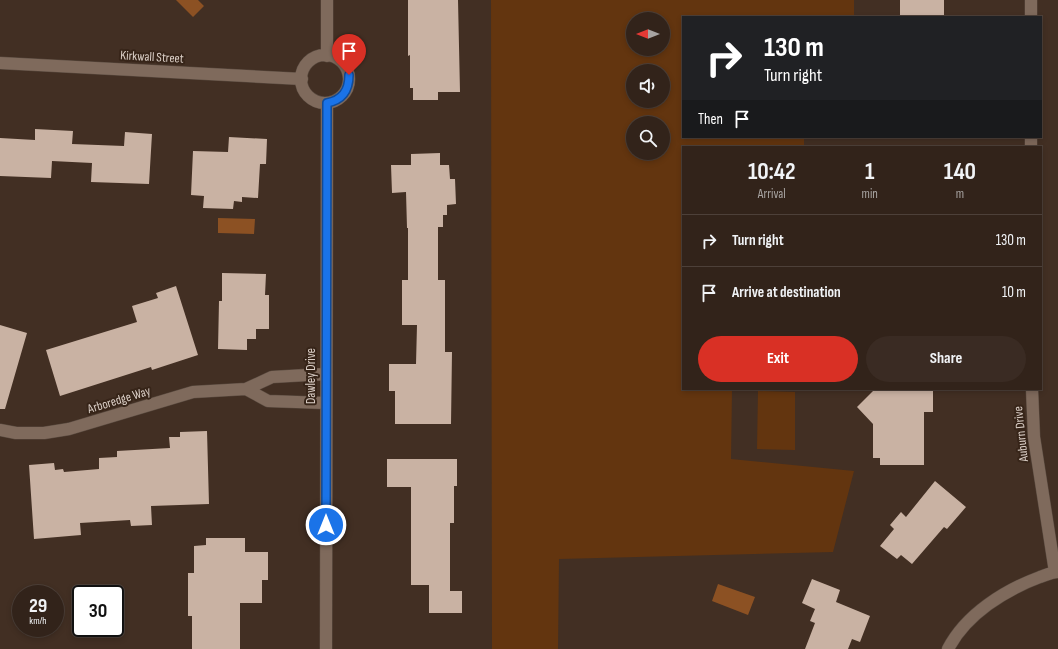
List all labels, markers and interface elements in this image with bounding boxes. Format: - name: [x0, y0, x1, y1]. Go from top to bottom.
- north arrow: [626, 12, 670, 56]
- map controls: [626, 12, 670, 160]
- text: 130 m: [764, 31, 824, 64]
- icon: right: [698, 32, 750, 84]
- pin: [332, 34, 366, 75]
- icon: arrive: [338, 40, 360, 62]
- street label: Kirkwall Street: [120, 47, 184, 67]
- button: sound: [626, 64, 670, 108]
- text: Turn right: [764, 65, 822, 86]
- icon: arrive: [731, 108, 753, 130]
- text: Then: [698, 110, 723, 129]
- button: search: [626, 116, 670, 160]
- text: 10:42: [748, 157, 796, 186]
- text: 1: [865, 157, 874, 186]
- text: 140: [944, 157, 976, 186]
- text: Arrival: [758, 186, 786, 202]
- text: min: [862, 186, 878, 202]
- text: m: [956, 186, 964, 202]
- icon: right: [698, 230, 720, 252]
- text: Turn right: [732, 231, 784, 250]
- text: 130 m: [996, 231, 1026, 250]
- icon: arrive: [698, 282, 720, 304]
- text: Arrive at destination: [732, 283, 841, 302]
- text: 10 m: [1002, 283, 1026, 302]
- button: Exit: [698, 336, 858, 382]
- button: Share: [866, 336, 1026, 382]
- street label: Dawley Drive: [303, 348, 319, 404]
- street label: Arboredge Way: [85, 383, 152, 417]
- street label: Auburn Drive: [1010, 405, 1032, 464]
- position arrow: [305, 504, 347, 546]
- speed limit sign: 30: [72, 585, 124, 637]
- text: 29: [29, 594, 47, 618]
- text: km/h: [29, 615, 47, 627]

